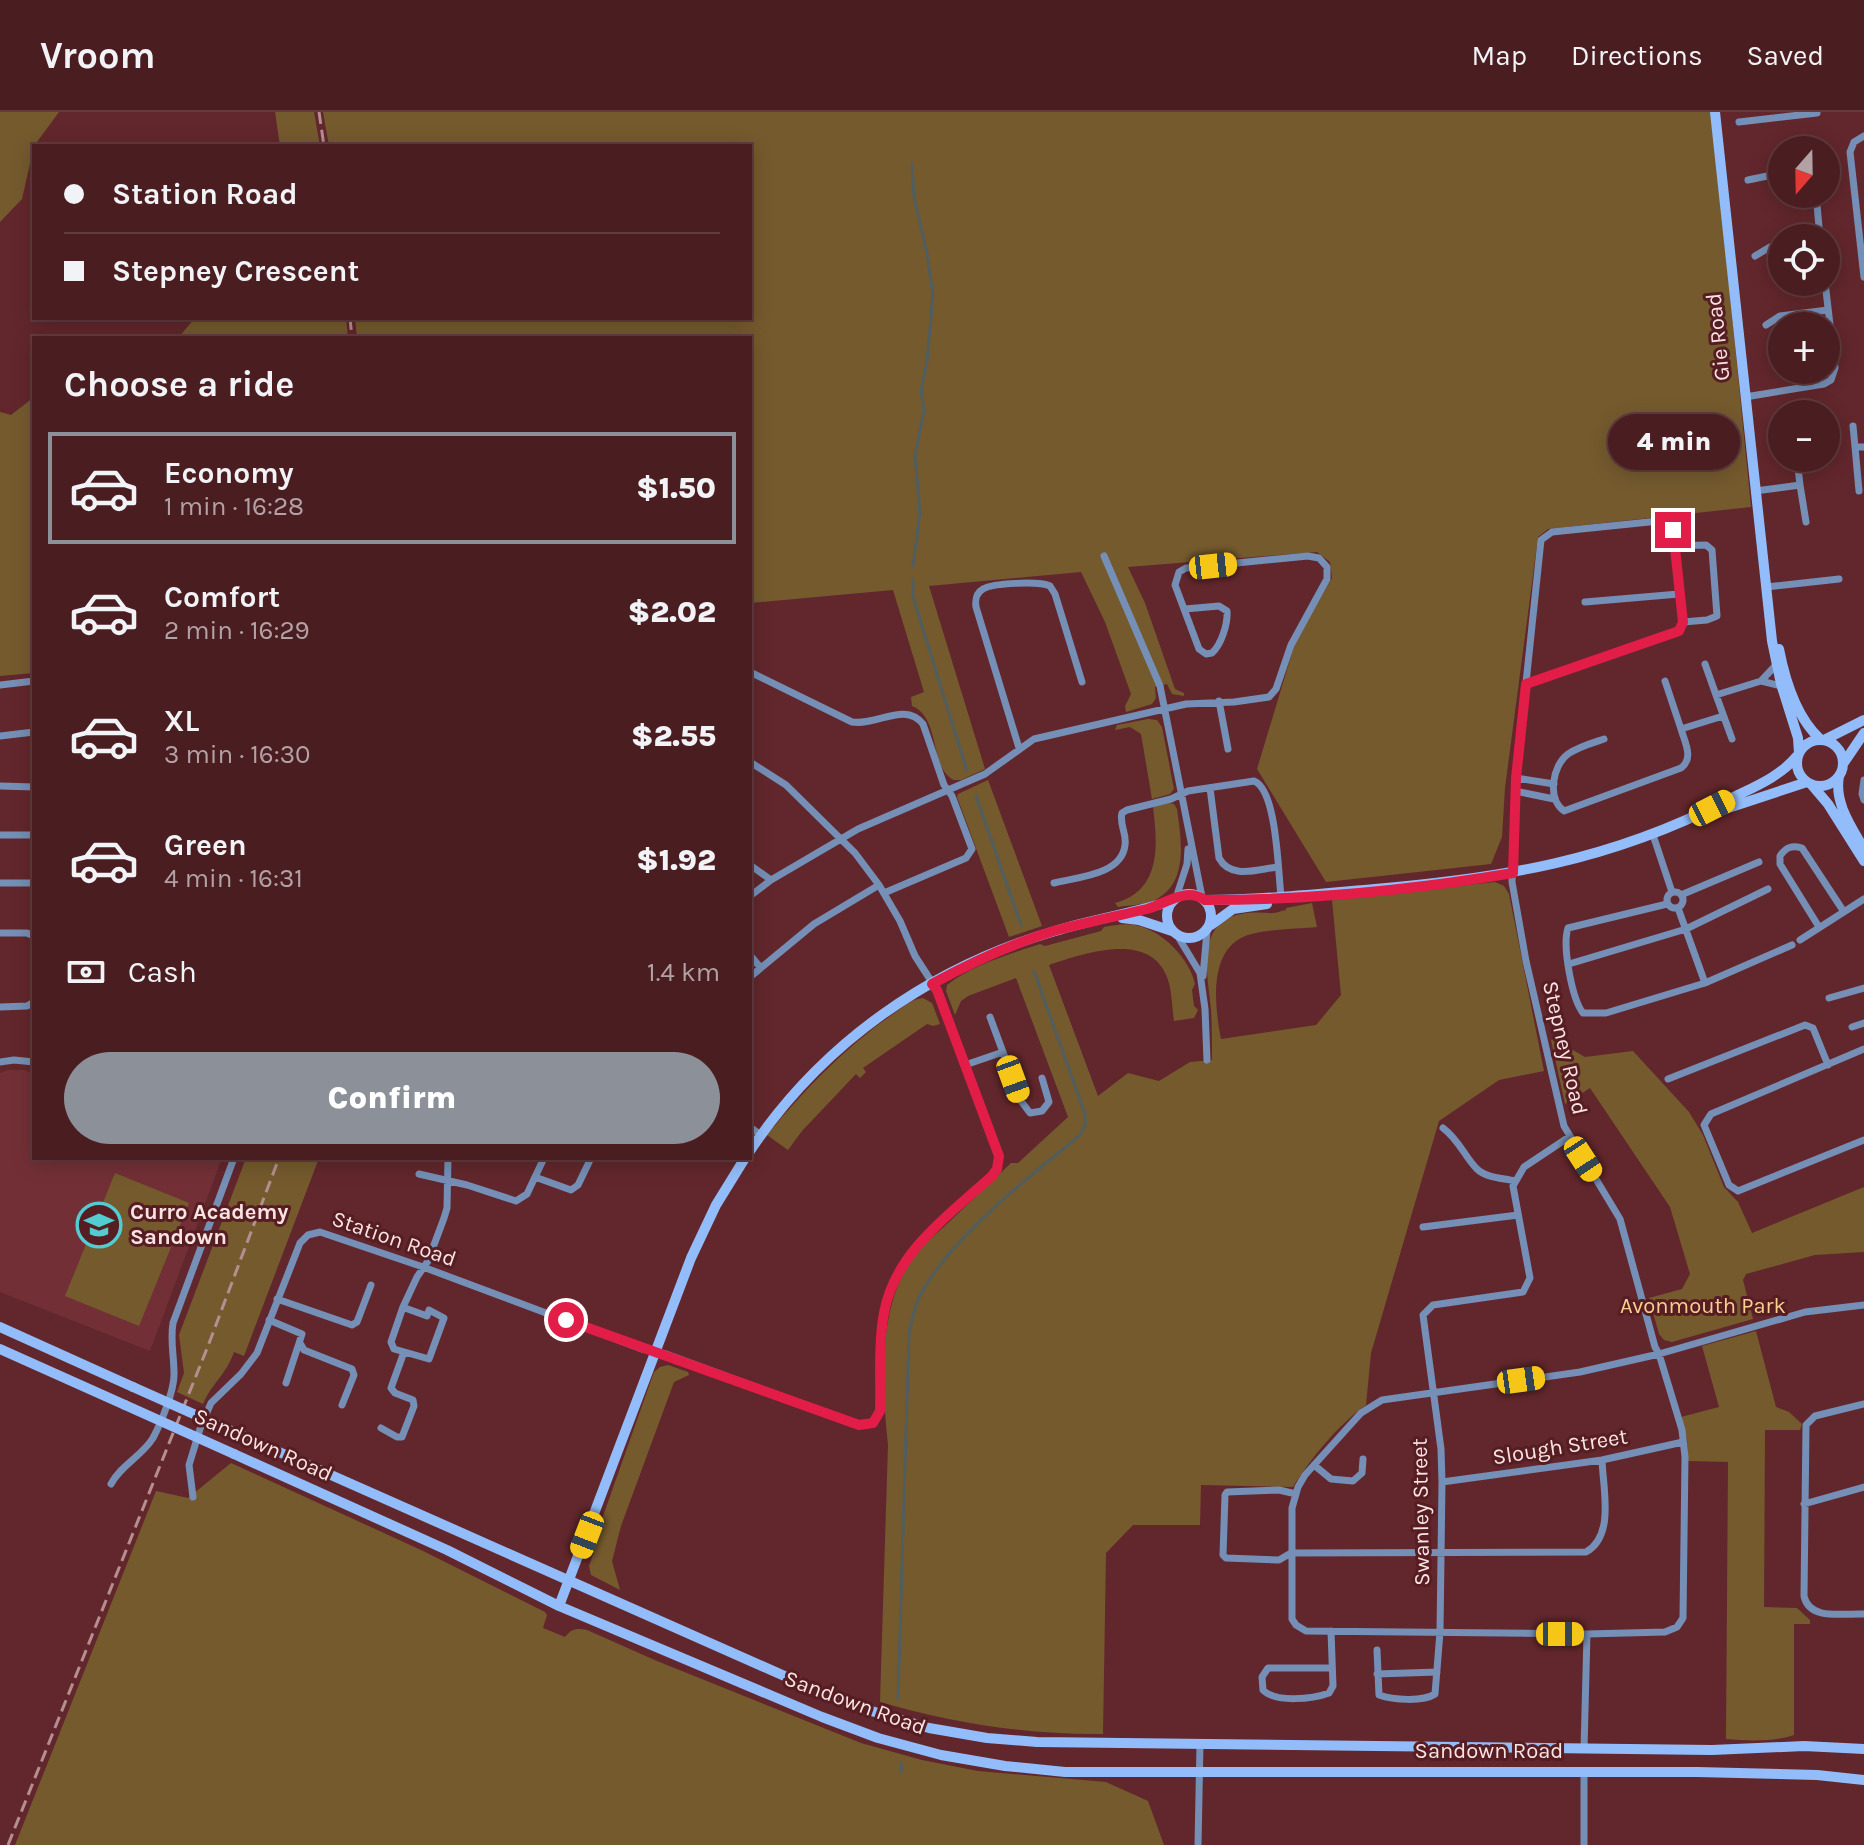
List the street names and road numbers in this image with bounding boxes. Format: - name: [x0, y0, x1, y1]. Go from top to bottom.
- street label: Gie Road: [1700, 292, 1736, 382]
- street label: Stepney Road: [1537, 979, 1593, 1117]
- street label: Station Road: [328, 1206, 460, 1272]
- street label: Sandown Road: [190, 1403, 336, 1487]
- street label: Slough Street: [1491, 1424, 1629, 1470]
- street label: Swanley Street: [1407, 1438, 1435, 1586]
- street label: Sandown Road: [781, 1665, 929, 1741]
- street label: Sandown Road: [1415, 1738, 1563, 1764]

